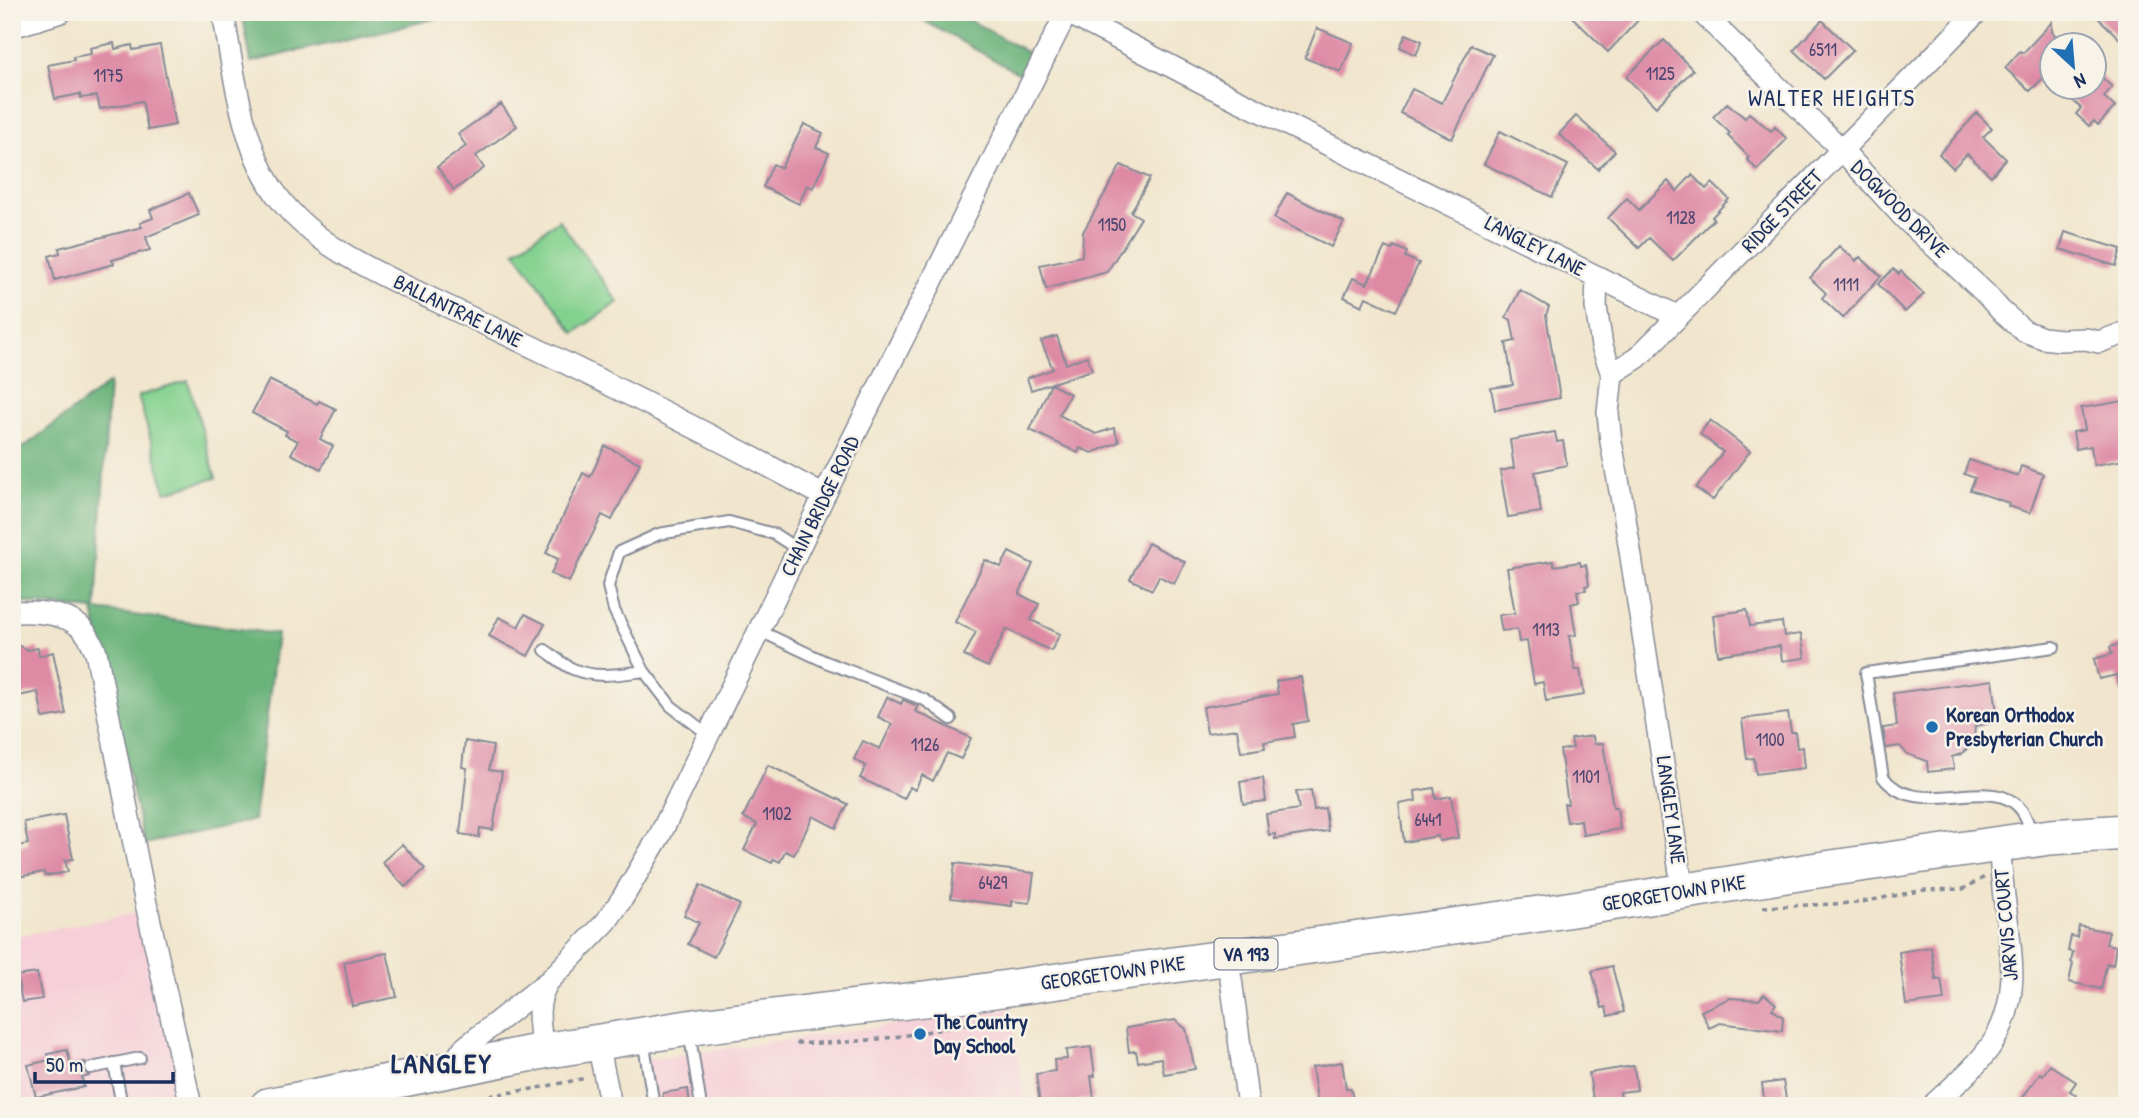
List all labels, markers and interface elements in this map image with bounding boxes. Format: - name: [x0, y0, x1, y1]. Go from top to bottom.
- north arrow: [2038, 32, 2108, 102]
- house number: 6511: [1809, 37, 1837, 62]
- house number: 1125: [1645, 61, 1675, 86]
- house number: 1175: [93, 63, 123, 88]
- text: N: [2070, 67, 2091, 95]
- district label: WALTER HEIGHTS: [1748, 82, 1916, 113]
- street label: DOGWOOD DRIVE: [1845, 153, 1956, 264]
- street label: RIDGE STREET: [1734, 162, 1830, 259]
- house number: 1128: [1666, 205, 1696, 230]
- street label: LANGLEY LANE: [1480, 208, 1590, 283]
- house number: 1150: [1098, 212, 1126, 237]
- street label: BALLANTRAE LANE: [389, 267, 528, 354]
- house number: 1111: [1833, 272, 1859, 297]
- street label: CHAIN BRIDGE ROAD: [773, 431, 866, 581]
- house number: 1113: [1532, 617, 1560, 642]
- place label: Korean Orthodox Presbyterian Church: [1946, 700, 2103, 754]
- marker: Korean Orthodox Presbyterian Church: [1924, 719, 1940, 735]
- house number: 1100: [1755, 727, 1785, 752]
- house number: 1126: [911, 732, 939, 757]
- street label: LANGLEY LANE: [1650, 754, 1693, 866]
- house number: 1101: [1572, 764, 1600, 789]
- house number: 1102: [762, 801, 792, 826]
- house number: 6441: [1414, 807, 1442, 832]
- street label: JARVIS COURT: [1986, 866, 2025, 983]
- street label: GEORGETOWN PIKE: [1600, 867, 1748, 918]
- house number: 6429: [979, 870, 1008, 895]
- road number: VA 193: [1214, 938, 1278, 970]
- street label: GEORGETOWN PIKE: [1039, 948, 1187, 997]
- place label: The Country Day School: [933, 1007, 1028, 1061]
- marker: The Country Day School: [912, 1026, 928, 1042]
- scale bar: [35, 1041, 173, 1085]
- district label: LANGLEY: [391, 1044, 493, 1082]
- text: 50 m: [46, 1050, 83, 1079]

